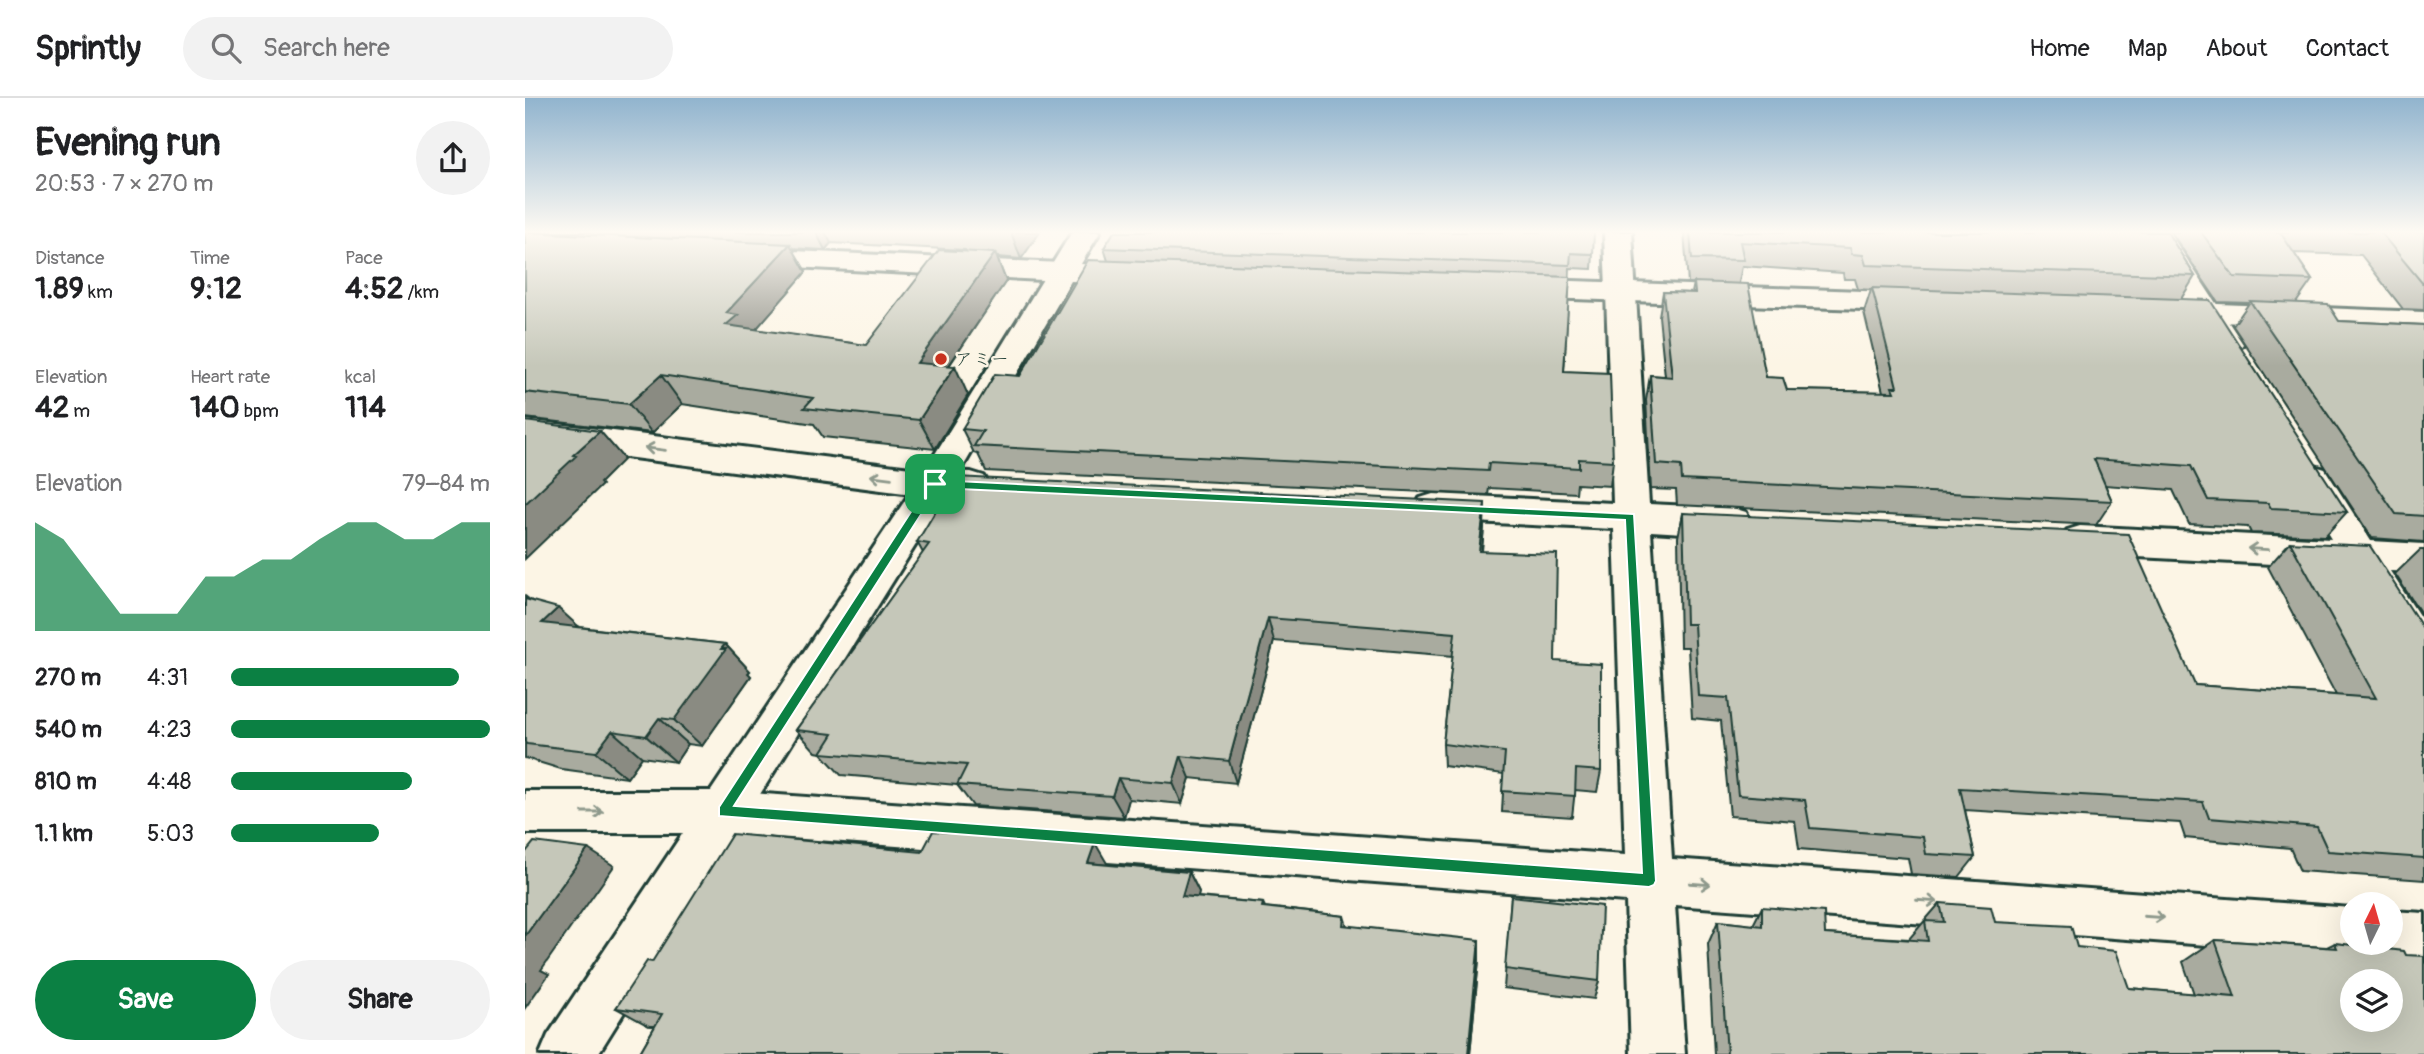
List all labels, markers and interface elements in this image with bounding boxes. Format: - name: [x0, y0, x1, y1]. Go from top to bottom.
- search box: [183, 17, 673, 80]
- text: Sprintly: [35, 28, 141, 69]
- icon: search: [207, 29, 245, 67]
- text: Search here: [263, 32, 390, 64]
- text: Home: [2029, 34, 2090, 63]
- text: Map: [2128, 34, 2168, 63]
- text: About: [2206, 34, 2268, 63]
- text: Contact: [2306, 34, 2389, 63]
- text: Evening run: [35, 119, 221, 167]
- button: share: [416, 121, 490, 195]
- text: 20:53 · 7 × 270 m: [35, 169, 213, 198]
- text: Distance: [35, 246, 104, 270]
- text: Time: [190, 246, 230, 270]
- text: Pace: [345, 246, 383, 270]
- text: 1.89: [35, 270, 84, 307]
- text: 9:12: [190, 270, 242, 307]
- text: 4:52: [345, 270, 403, 307]
- text: km: [84, 280, 113, 304]
- text: /km: [403, 280, 439, 304]
- place label: アミー: [955, 348, 1009, 371]
- marker: アミー: [933, 351, 949, 367]
- text: Elevation: [35, 365, 107, 389]
- text: Heart rate: [190, 365, 270, 389]
- text: kcal: [345, 365, 376, 389]
- text: 42: [35, 389, 69, 426]
- text: 140: [190, 389, 240, 426]
- text: 114: [345, 389, 386, 426]
- text: m: [69, 399, 90, 423]
- text: bpm: [240, 399, 279, 423]
- one-way arrow: [644, 442, 667, 455]
- pin: [905, 454, 965, 514]
- icon: arrive: [916, 465, 954, 503]
- text: Elevation: [35, 469, 123, 498]
- text: 79–84 m: [402, 469, 490, 498]
- one-way arrow: [870, 470, 893, 483]
- one-way arrow: [2247, 543, 2270, 556]
- text: 270 m: [35, 663, 101, 692]
- text: 4:31: [147, 663, 188, 692]
- text: 540 m: [35, 715, 102, 744]
- text: 4:23: [147, 715, 191, 744]
- text: 810 m: [35, 767, 97, 796]
- text: 4:48: [147, 767, 191, 796]
- one-way arrow: [581, 805, 604, 819]
- text: 1.1 km: [35, 819, 93, 848]
- text: 5:03: [147, 819, 194, 848]
- one-way arrow: [1688, 878, 1711, 891]
- north arrow: [2340, 892, 2403, 956]
- map controls: [2340, 892, 2403, 1032]
- one-way arrow: [1915, 895, 1938, 908]
- one-way arrow: [2142, 911, 2165, 924]
- button: Save: [35, 960, 256, 1040]
- button: Share: [270, 960, 490, 1040]
- button: layers: [2340, 969, 2403, 1032]

